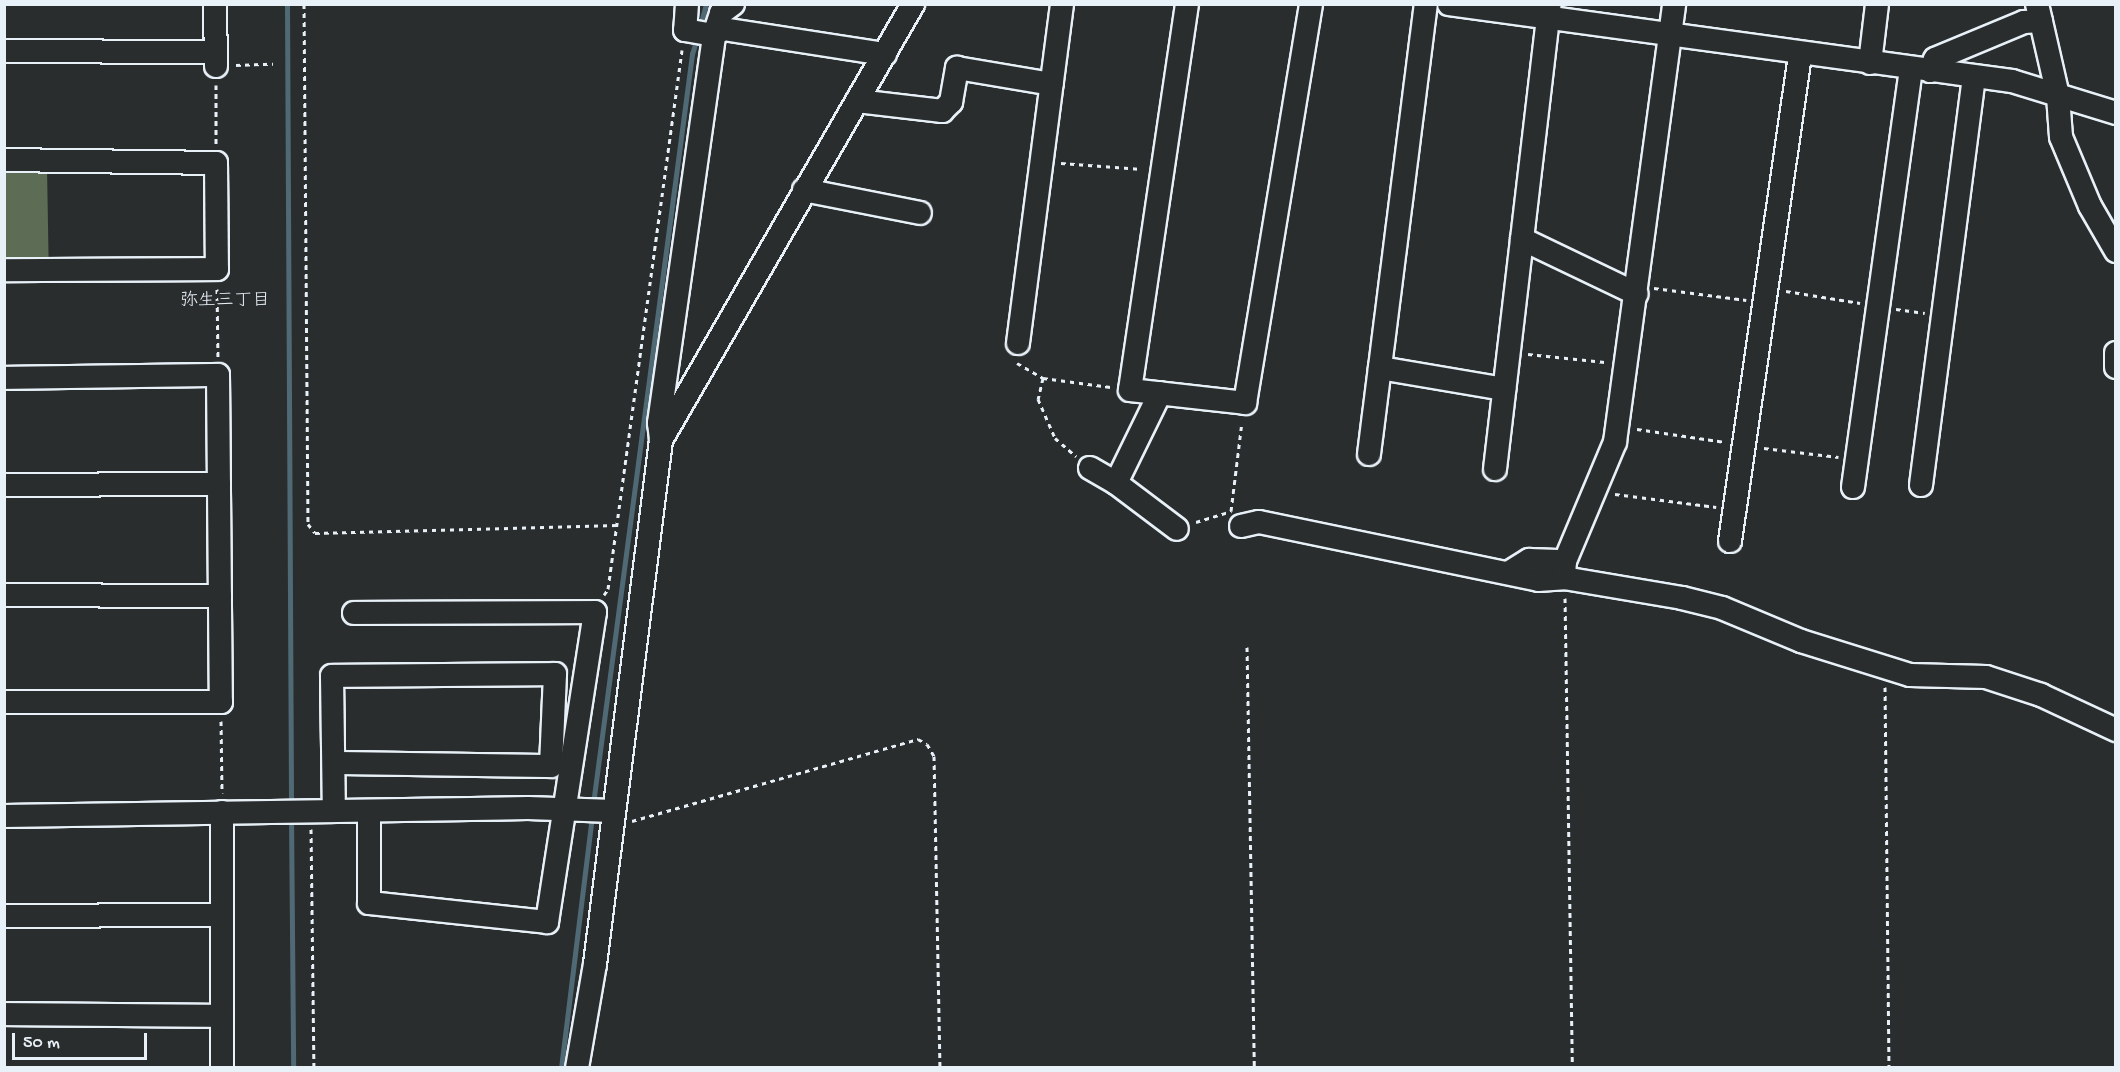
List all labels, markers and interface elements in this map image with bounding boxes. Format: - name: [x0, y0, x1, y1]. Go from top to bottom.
- district label: 弥生三丁目: [180, 291, 270, 313]
- scale bar: [15, 1021, 150, 1059]
- text: 50 m: [23, 1033, 60, 1054]

